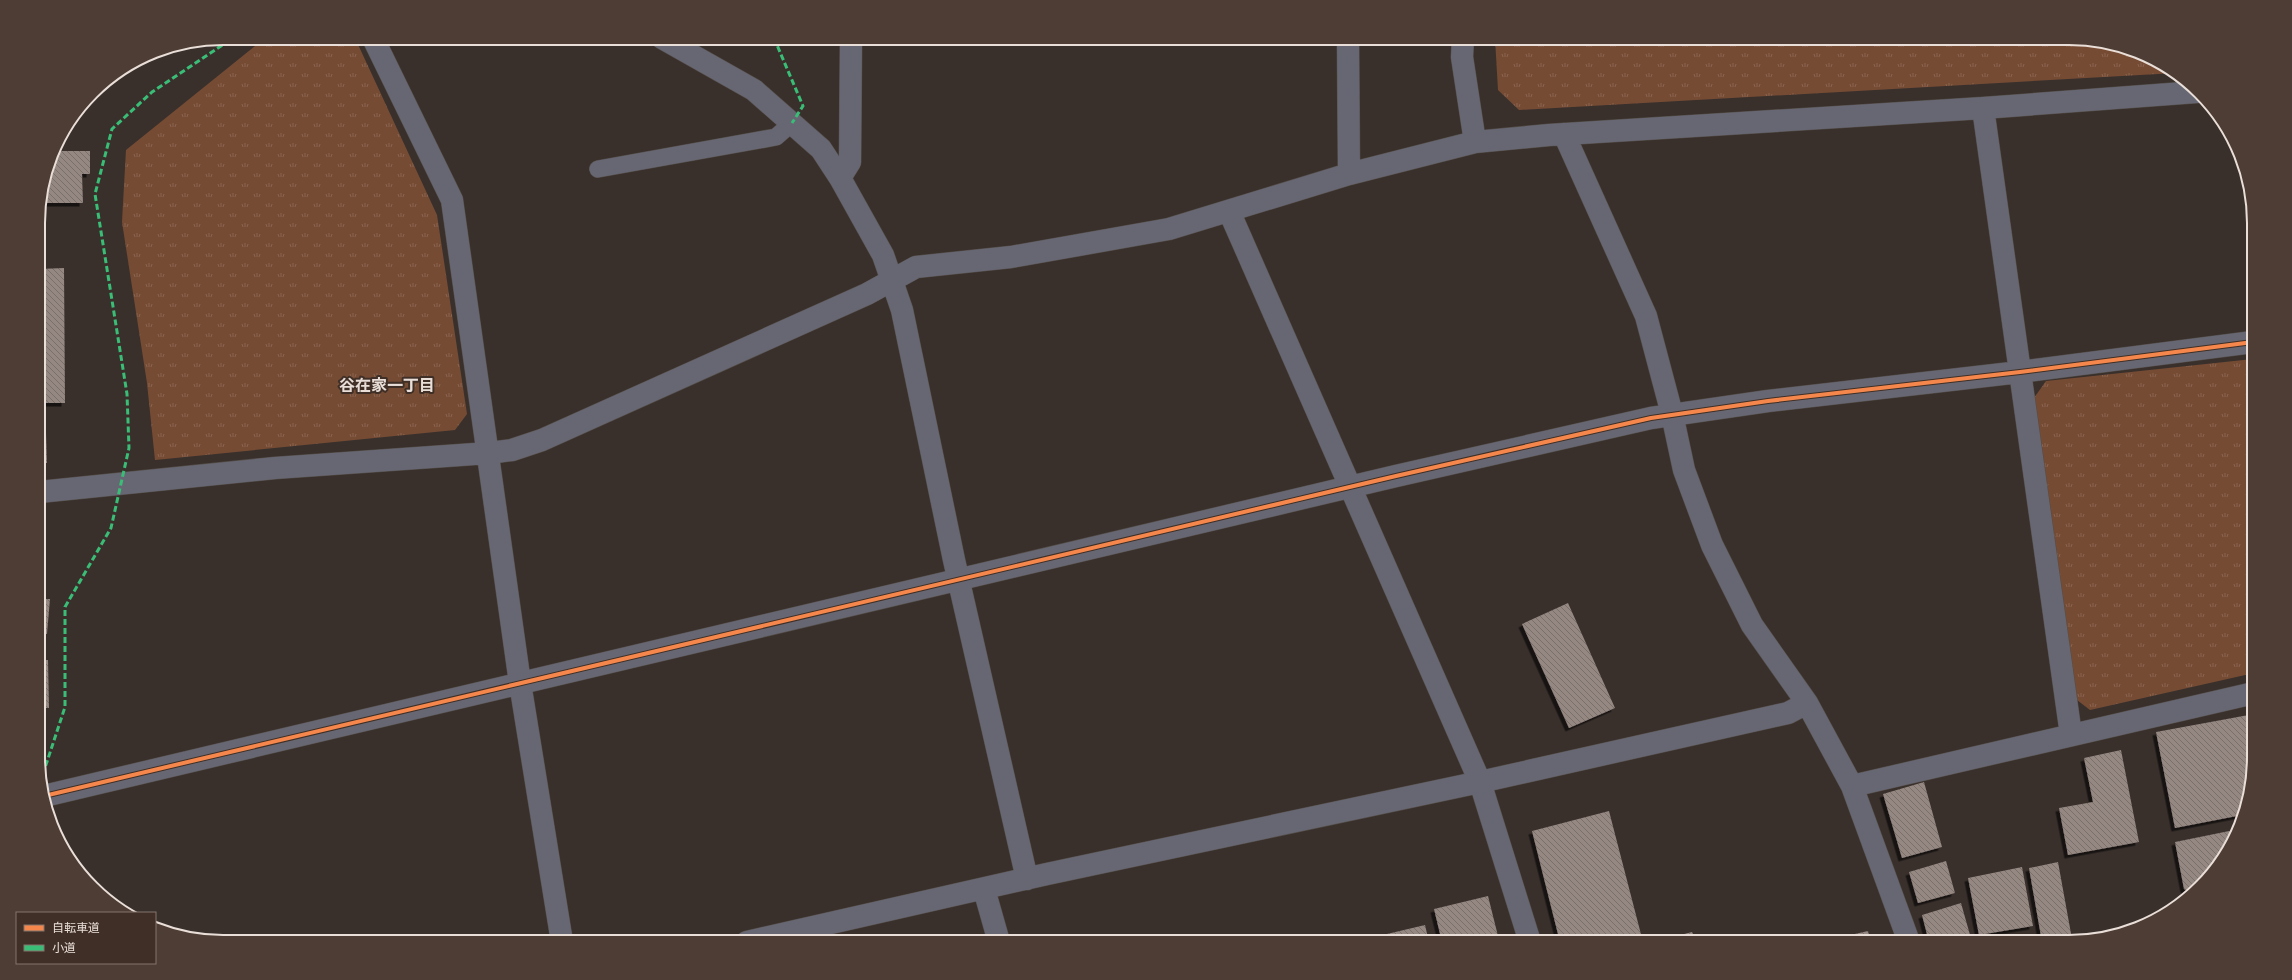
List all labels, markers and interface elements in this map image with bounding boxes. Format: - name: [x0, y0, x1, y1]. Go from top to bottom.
- district label: 谷在家一丁目: [339, 376, 435, 395]
- legend: [16, 912, 156, 964]
- text: 自転車道: [52, 921, 100, 935]
- text: 小道: [52, 941, 76, 955]

